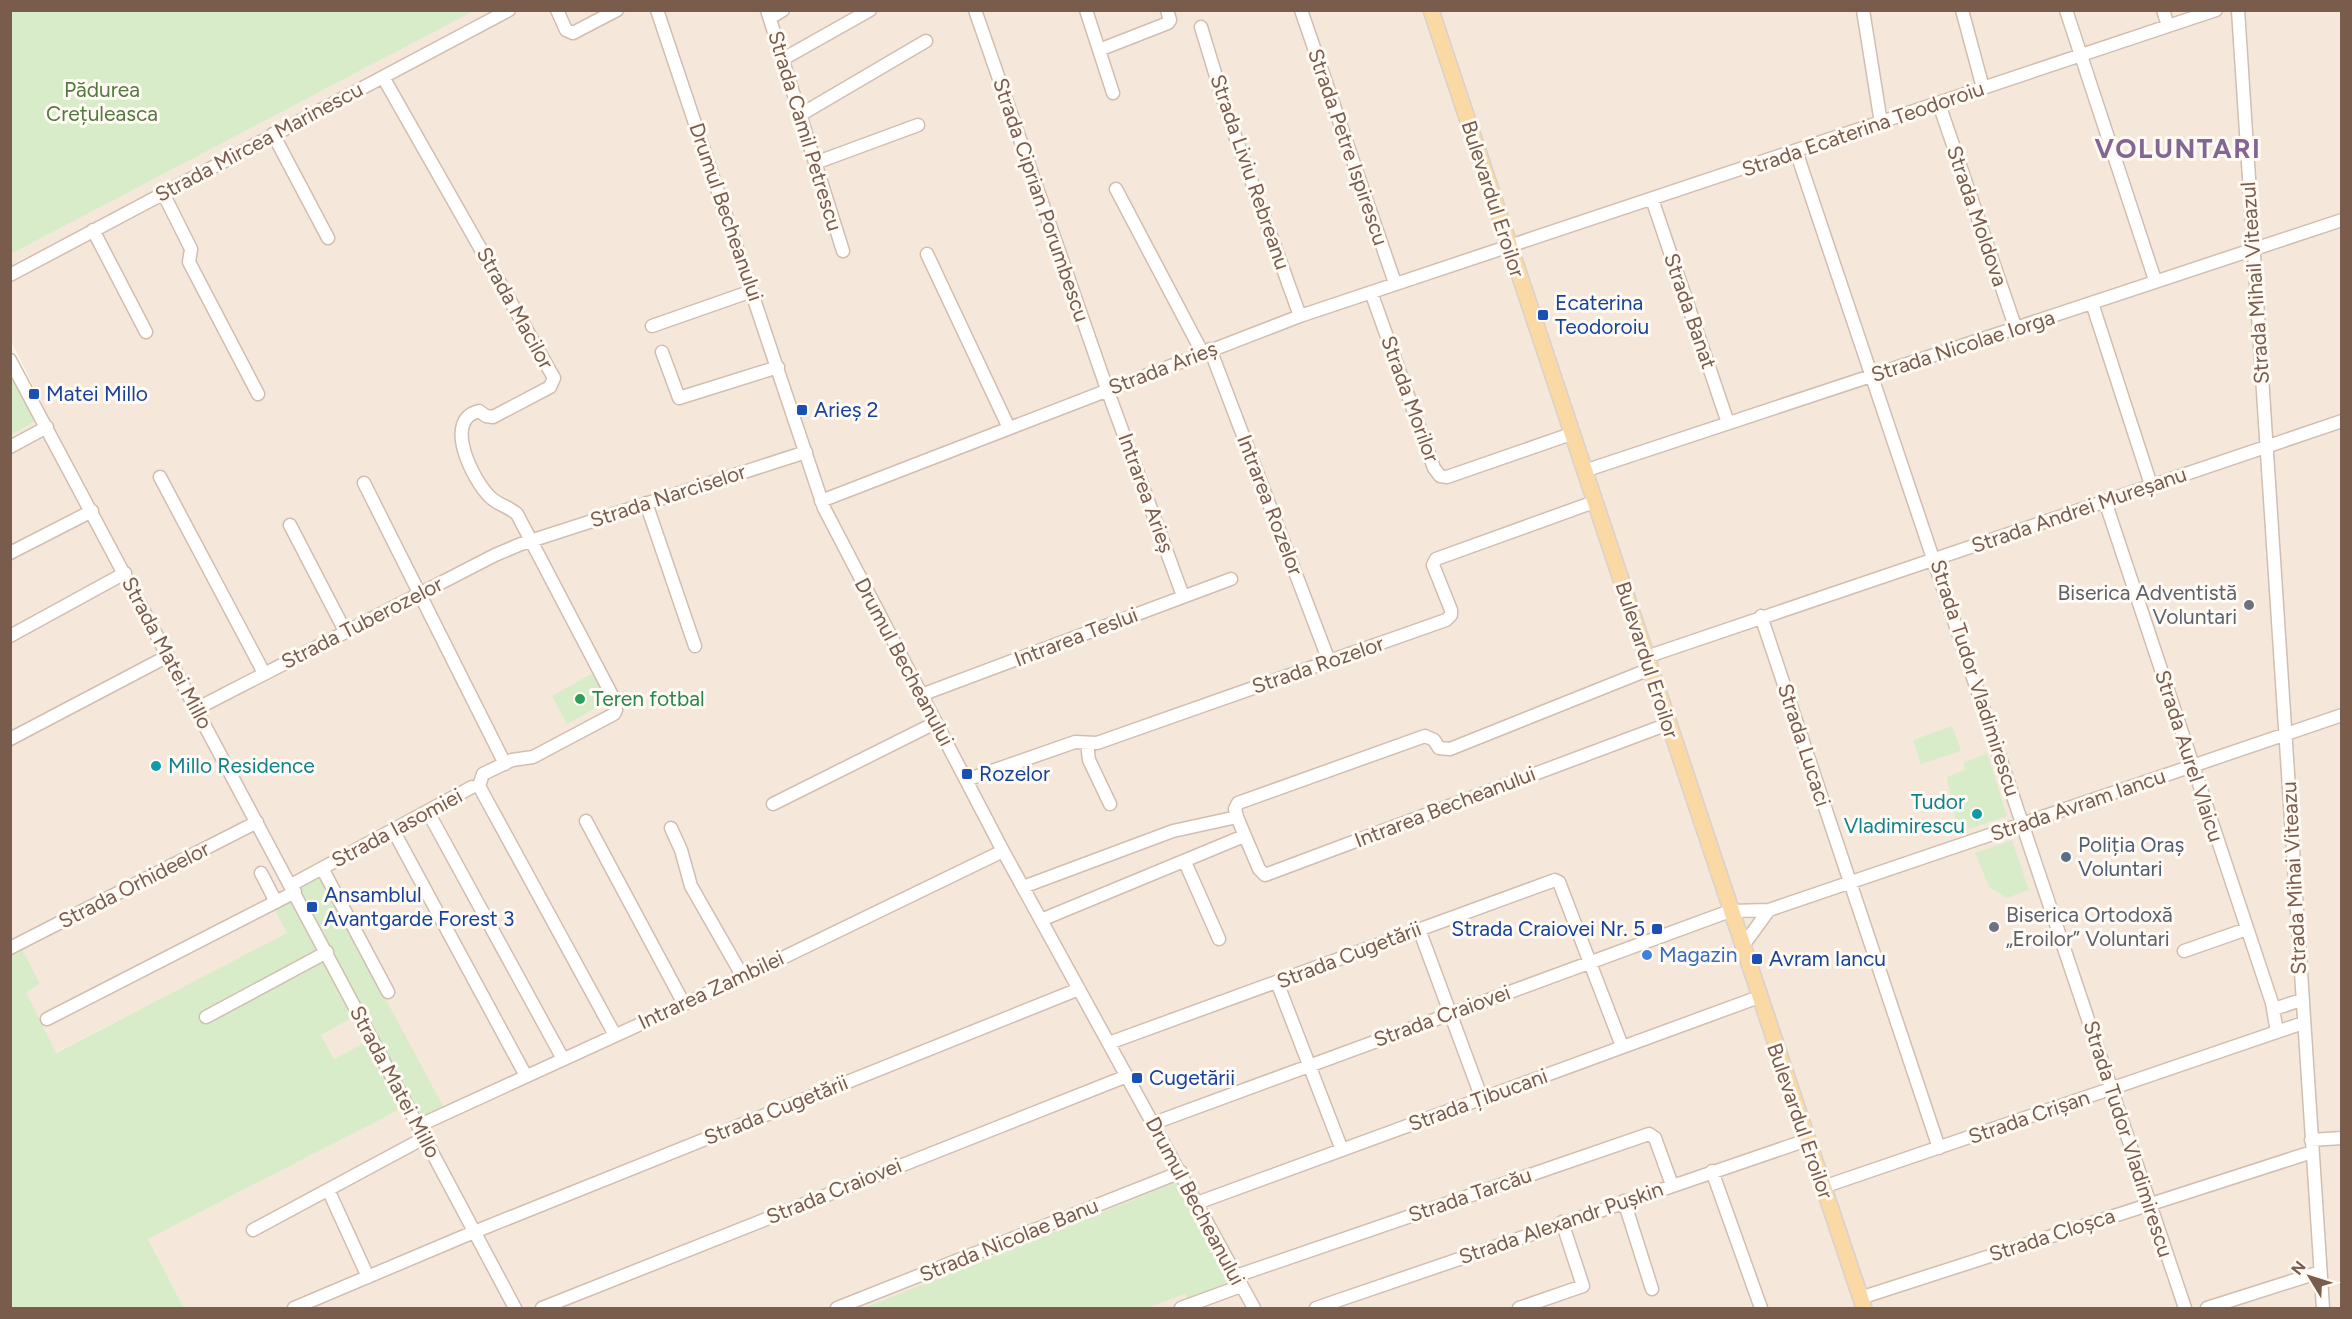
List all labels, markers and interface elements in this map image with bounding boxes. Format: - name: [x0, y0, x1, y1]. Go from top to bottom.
- street label: Strada Camil Petrescu: [763, 28, 848, 234]
- street label: Strada Petre Ispirescu: [1303, 45, 1394, 248]
- street label: Strada Liviu Rebreanu: [1205, 71, 1296, 273]
- street label: Strada Ciprian Porumbescu: [988, 75, 1095, 325]
- street label: Strada Ecaterina Teodoroiu: [1738, 75, 1987, 182]
- street label: Strada Mircea Marinescu: [151, 76, 367, 207]
- park label: Pădurea Crețuleasca: [46, 77, 158, 126]
- street label: Bulevardul Eroilor: [1456, 117, 1531, 280]
- street label: Drumul Becheanului: [684, 119, 769, 304]
- district label: VOLUNTARI: [2095, 132, 2261, 165]
- street label: Strada Moldova: [1942, 142, 2013, 289]
- street label: Strada Mihail Viteazul: [2235, 181, 2274, 385]
- street label: Strada Macilor: [472, 242, 559, 373]
- street label: Strada Banat: [1659, 250, 1722, 372]
- place label: Ecaterina Teodoroiu: [1555, 290, 1649, 339]
- street label: Strada Nicolae Iorga: [1868, 304, 2058, 387]
- marker: Ecaterina Teodoroiu: [1536, 308, 1550, 322]
- street label: Strada Morilor: [1376, 332, 1445, 465]
- street label: Strada Arieș: [1105, 335, 1221, 400]
- place label: Matei Millo: [46, 381, 148, 406]
- marker: Matei Millo: [27, 387, 41, 401]
- place label: Arieș 2: [814, 397, 878, 422]
- marker: Arieș 2: [795, 403, 809, 417]
- street label: Intrarea Arieș: [1113, 430, 1180, 556]
- street label: Intrarea Rozelor: [1232, 431, 1309, 579]
- street label: Strada Narciselor: [587, 459, 749, 532]
- street label: Strada Andrei Mureșanu: [1968, 461, 2190, 558]
- street label: Strada Tudor Vladimirescu: [1925, 556, 2026, 799]
- street label: Strada Tuberozelor: [277, 571, 447, 674]
- street label: Strada Matei Millo: [117, 572, 218, 733]
- street label: Drumul Becheanului: [850, 573, 959, 750]
- street label: Bulevardul Eroilor: [1610, 578, 1685, 741]
- place label: Biserica Adventistă Voluntari: [2057, 580, 2237, 629]
- marker: Biserica Adventistă Voluntari: [2242, 598, 2256, 612]
- street label: Intrarea Teslui: [1010, 602, 1141, 672]
- street label: Strada Rozelor: [1249, 630, 1387, 699]
- street label: Strada Aurel Vlaicu: [2150, 667, 2229, 845]
- street label: Strada Lucaci: [1773, 680, 1836, 809]
- place label: Teren fotbal: [592, 686, 705, 711]
- marker: Teren fotbal: [573, 692, 587, 706]
- place label: Millo Residence: [168, 753, 315, 778]
- marker: Millo Residence: [149, 759, 163, 773]
- street label: Intrarea Becheanului: [1351, 760, 1539, 853]
- place label: Rozelor: [979, 761, 1050, 786]
- street label: Strada Avram Iancu: [1987, 763, 2169, 846]
- marker: Rozelor: [960, 767, 974, 781]
- street label: Strada Mihai Viteazu: [2276, 781, 2311, 975]
- street label: Strada Iasomiei: [327, 783, 466, 872]
- place label: Tudor Vladimirescu: [1844, 789, 1965, 838]
- marker: Tudor Vladimirescu: [1970, 807, 1984, 821]
- place label: Poliția Oraș Voluntari: [2078, 832, 2184, 881]
- street label: Strada Orhideelor: [54, 836, 213, 933]
- marker: Poliția Oraș Voluntari: [2059, 850, 2073, 864]
- place label: Ansamblul Avantgarde Forest 3: [324, 882, 514, 931]
- marker: Ansamblul Avantgarde Forest 3: [305, 900, 319, 914]
- place label: Biserica Ortodoxă „Eroilor” Voluntari: [2006, 902, 2173, 951]
- street label: Strada Cugetării: [1273, 915, 1425, 994]
- place label: Strada Craiovei Nr. 5: [1451, 916, 1645, 941]
- marker: Biserica Ortodoxă „Eroilor” Voluntari: [1987, 920, 2001, 934]
- marker: Strada Craiovei Nr. 5: [1650, 922, 1664, 936]
- place label: Magazin: [1659, 942, 1737, 967]
- street label: Intrarea Zambilei: [634, 945, 788, 1034]
- place label: Avram Iancu: [1769, 946, 1886, 971]
- marker: Magazin: [1640, 948, 1654, 962]
- marker: Avram Iancu: [1750, 952, 1764, 966]
- street label: Strada Craiovei: [1370, 979, 1514, 1052]
- street label: Strada Matei Millo: [345, 1001, 446, 1162]
- street label: Strada Tudor Vladimirescu: [2078, 1017, 2179, 1260]
- street label: Bulevardul Eroilor: [1762, 1040, 1839, 1202]
- street label: Strada Țibucani: [1405, 1063, 1551, 1136]
- place label: Cugetării: [1149, 1065, 1235, 1090]
- street label: Strada Cugetării: [700, 1069, 851, 1150]
- marker: Cugetării: [1130, 1071, 1144, 1085]
- street label: Strada Crișan: [1965, 1084, 2093, 1149]
- street label: Drumul Becheanului: [1141, 1112, 1250, 1289]
- street label: Strada Craiovei: [763, 1152, 905, 1229]
- street label: Strada Tarcău: [1405, 1162, 1535, 1227]
- street label: Strada Alexandr Pușkin: [1455, 1176, 1666, 1269]
- street label: Strada Nicolae Banu: [916, 1192, 1102, 1287]
- street label: Strada Cloșca: [1986, 1202, 2118, 1267]
- north arrow: [2280, 1247, 2340, 1307]
- text: N: [2287, 1257, 2310, 1279]

